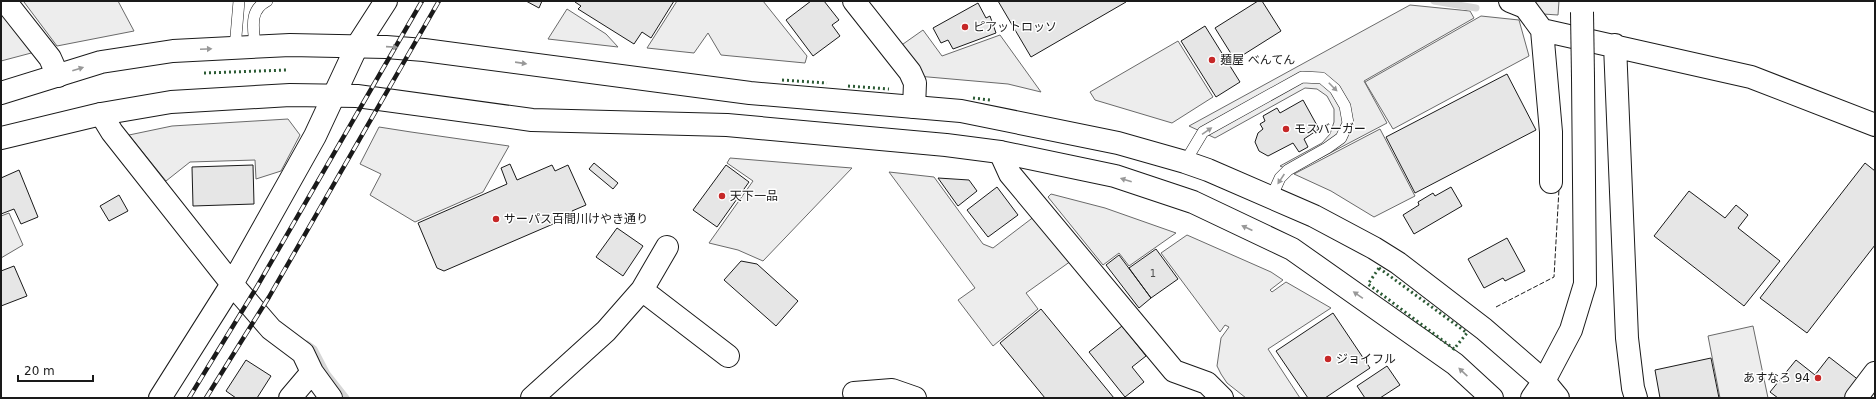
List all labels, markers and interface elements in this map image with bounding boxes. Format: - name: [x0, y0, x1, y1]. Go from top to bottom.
- place label: ピアットロッソ: [973, 20, 1057, 34]
- marker: ピアットロッソ: [960, 22, 970, 32]
- one-way arrow: [386, 44, 398, 51]
- one-way arrow: [200, 46, 213, 52]
- place label: 麺屋 べんてん: [1220, 53, 1295, 67]
- marker: 麺屋 べんてん: [1207, 55, 1217, 65]
- one-way arrow: [515, 60, 527, 66]
- one-way arrow: [73, 66, 85, 72]
- one-way arrow: [1328, 83, 1337, 92]
- place label: モスバーガー: [1294, 122, 1366, 136]
- marker: モスバーガー: [1281, 124, 1291, 134]
- one-way arrow: [1202, 127, 1212, 135]
- one-way arrow: [1277, 173, 1285, 184]
- one-way arrow: [1120, 177, 1132, 183]
- place label: 天下一品: [730, 189, 778, 203]
- marker: 天下一品: [717, 191, 727, 201]
- place label: サーパス百間川けやき通り: [504, 212, 648, 226]
- marker: サーパス百間川けやき通り: [491, 214, 501, 224]
- one-way arrow: [1241, 225, 1253, 231]
- house number: 1: [1150, 268, 1156, 279]
- one-way arrow: [1352, 292, 1363, 299]
- place label: ジョイフル: [1336, 352, 1396, 366]
- marker: ジョイフル: [1323, 354, 1333, 364]
- scale bar: [18, 357, 93, 383]
- text: 20 m: [24, 364, 55, 378]
- one-way arrow: [1458, 367, 1468, 376]
- place label: あすなろ 94: [1743, 371, 1810, 385]
- marker: あすなろ 94: [1813, 373, 1823, 383]

